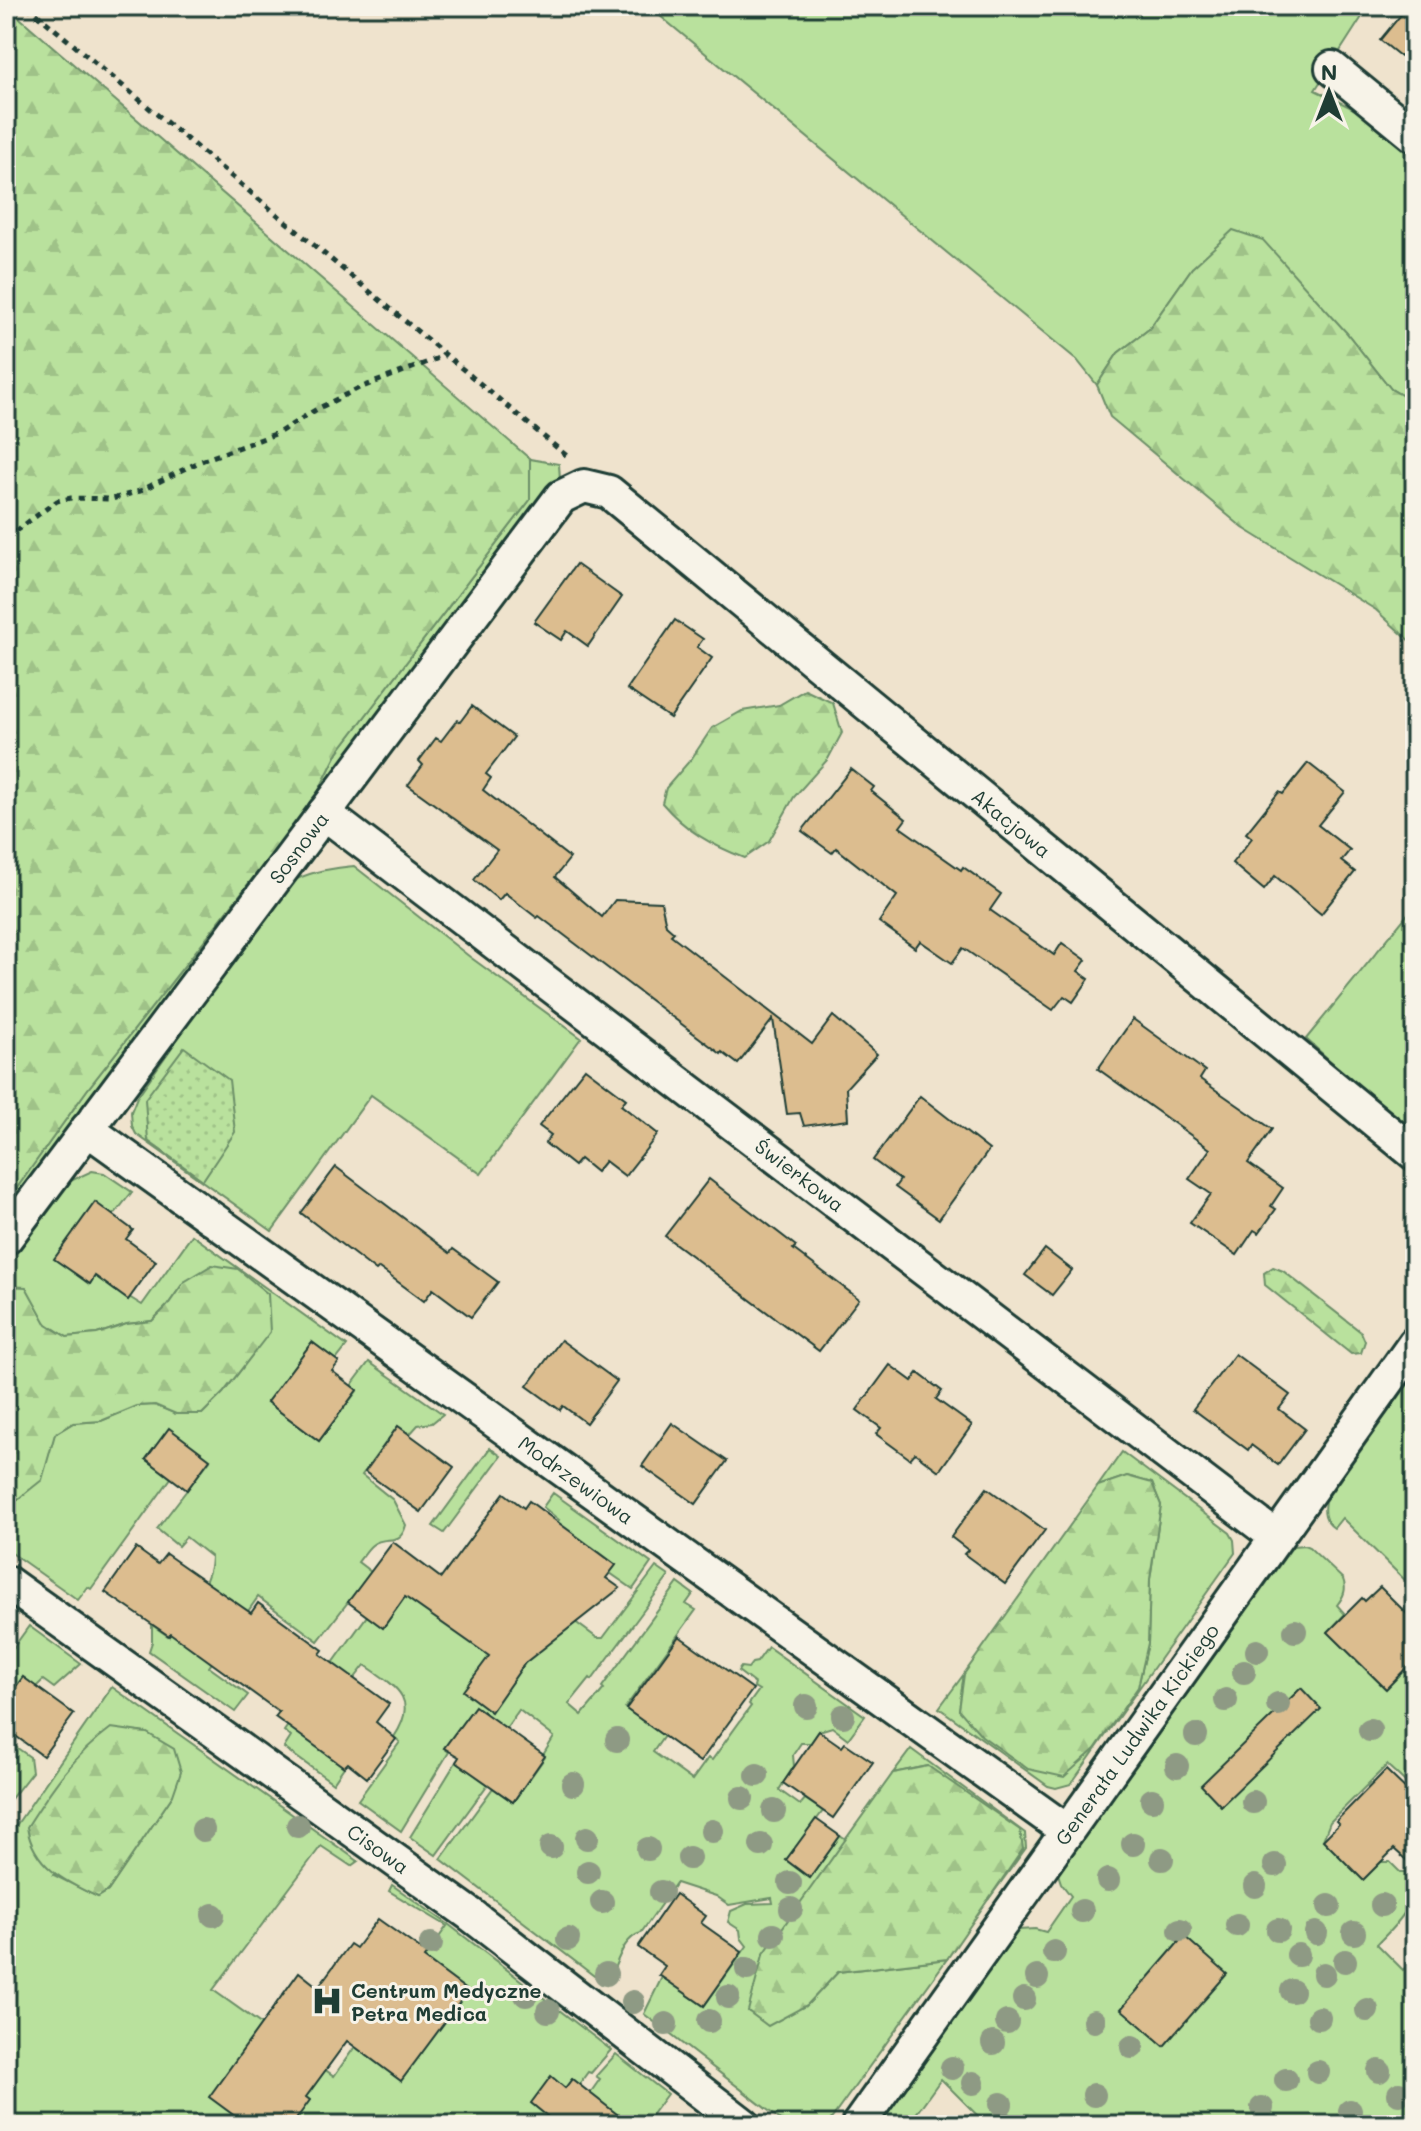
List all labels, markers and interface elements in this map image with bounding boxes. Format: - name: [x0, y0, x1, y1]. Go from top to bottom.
- north arrow: [1289, 52, 1369, 132]
- text: N: [1321, 57, 1337, 86]
- street label: Akacjowa: [967, 782, 1057, 863]
- street label: Sosnowa: [263, 806, 334, 889]
- street label: Świerkowa: [750, 1133, 850, 1217]
- street label: Modrzewiowa: [514, 1430, 639, 1530]
- street label: Generała Ludwika Kickiego: [1049, 1618, 1224, 1850]
- street label: Cisowa: [342, 1818, 415, 1879]
- place label: Centrum Medyczne Petra Medica: [351, 1977, 541, 2026]
- hospital icon: Centrum Medyczne Petra Medica: [310, 1984, 344, 2018]

